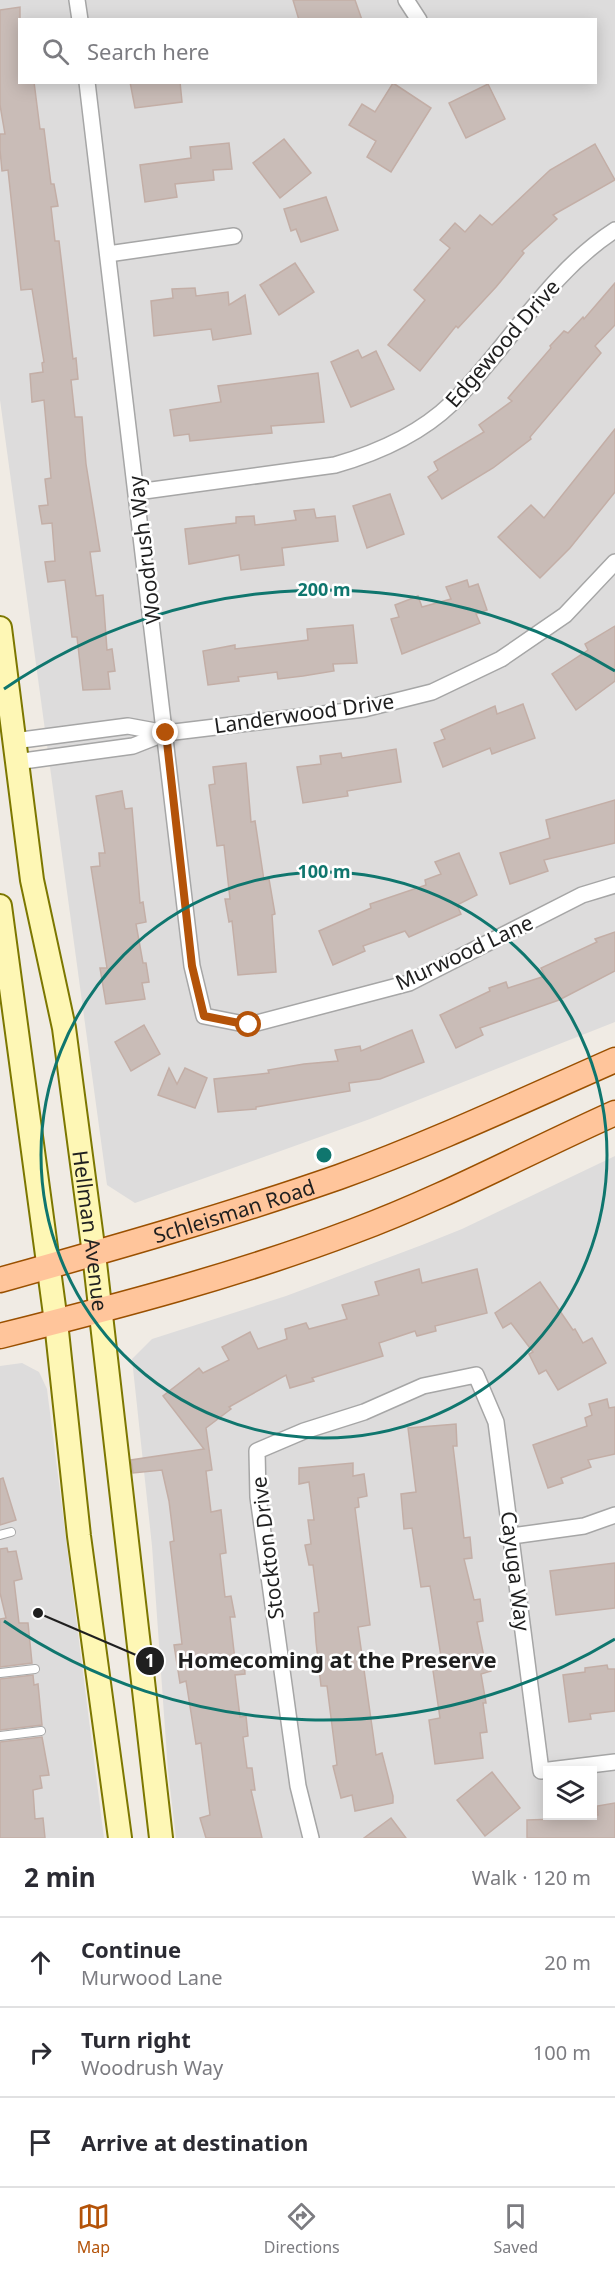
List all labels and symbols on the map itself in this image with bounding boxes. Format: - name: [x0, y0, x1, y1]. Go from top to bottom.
- street label: Edgewood Drive: [439, 273, 565, 413]
- street label: Woodrush Way: [121, 474, 167, 626]
- text: 200 m: [297, 577, 351, 601]
- street label: Landerwood Drive: [212, 687, 396, 739]
- route end: [152, 719, 178, 745]
- text: 100 m: [297, 859, 351, 883]
- street label: Murwood Lane: [391, 908, 537, 996]
- route start: [235, 1011, 261, 1037]
- centre of rings: [314, 1145, 334, 1165]
- street label: Hellman Avenue: [66, 1149, 114, 1313]
- street label: Schleisman Road: [150, 1172, 318, 1249]
- street label: Stockton Drive: [244, 1475, 290, 1621]
- street label: Cayuga Way: [495, 1509, 537, 1633]
- callout: Homecoming at the Preserve: [135, 1641, 509, 1681]
- text: Homecoming at the Preserve: [177, 1644, 497, 1674]
- text: 1: [145, 1648, 155, 1672]

